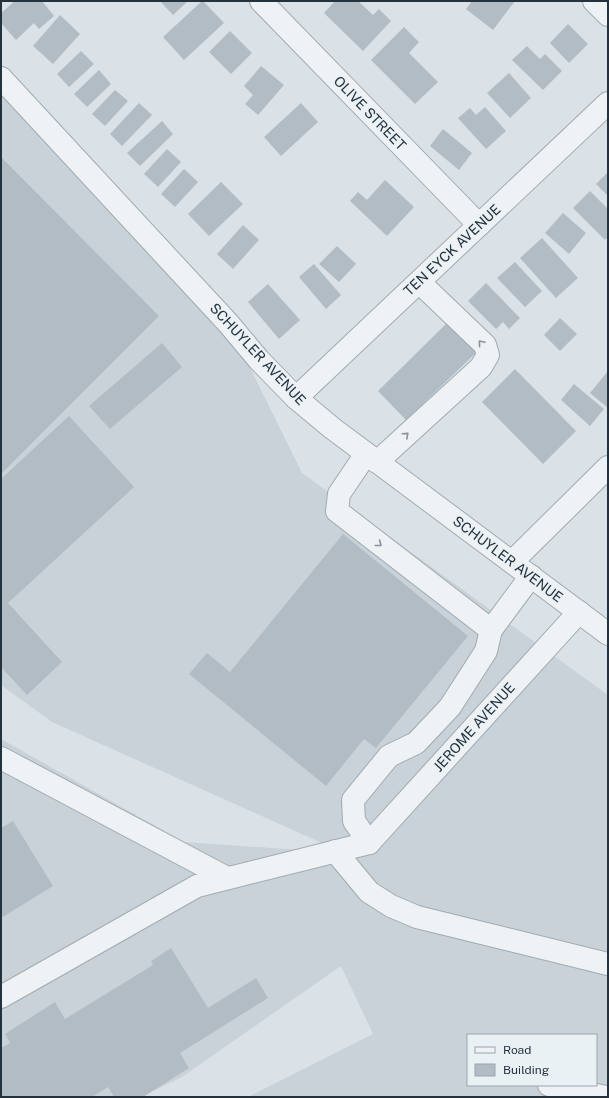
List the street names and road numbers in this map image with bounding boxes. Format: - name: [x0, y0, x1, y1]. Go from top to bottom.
- street label: OLIVE STREET: [331, 73, 409, 153]
- street label: TEN EYCK AVENUE: [400, 201, 504, 299]
- street label: SCHUYLER AVENUE: [207, 300, 309, 408]
- street label: SCHUYLER AVENUE: [450, 513, 566, 605]
- street label: JEROME AVENUE: [430, 679, 518, 775]

